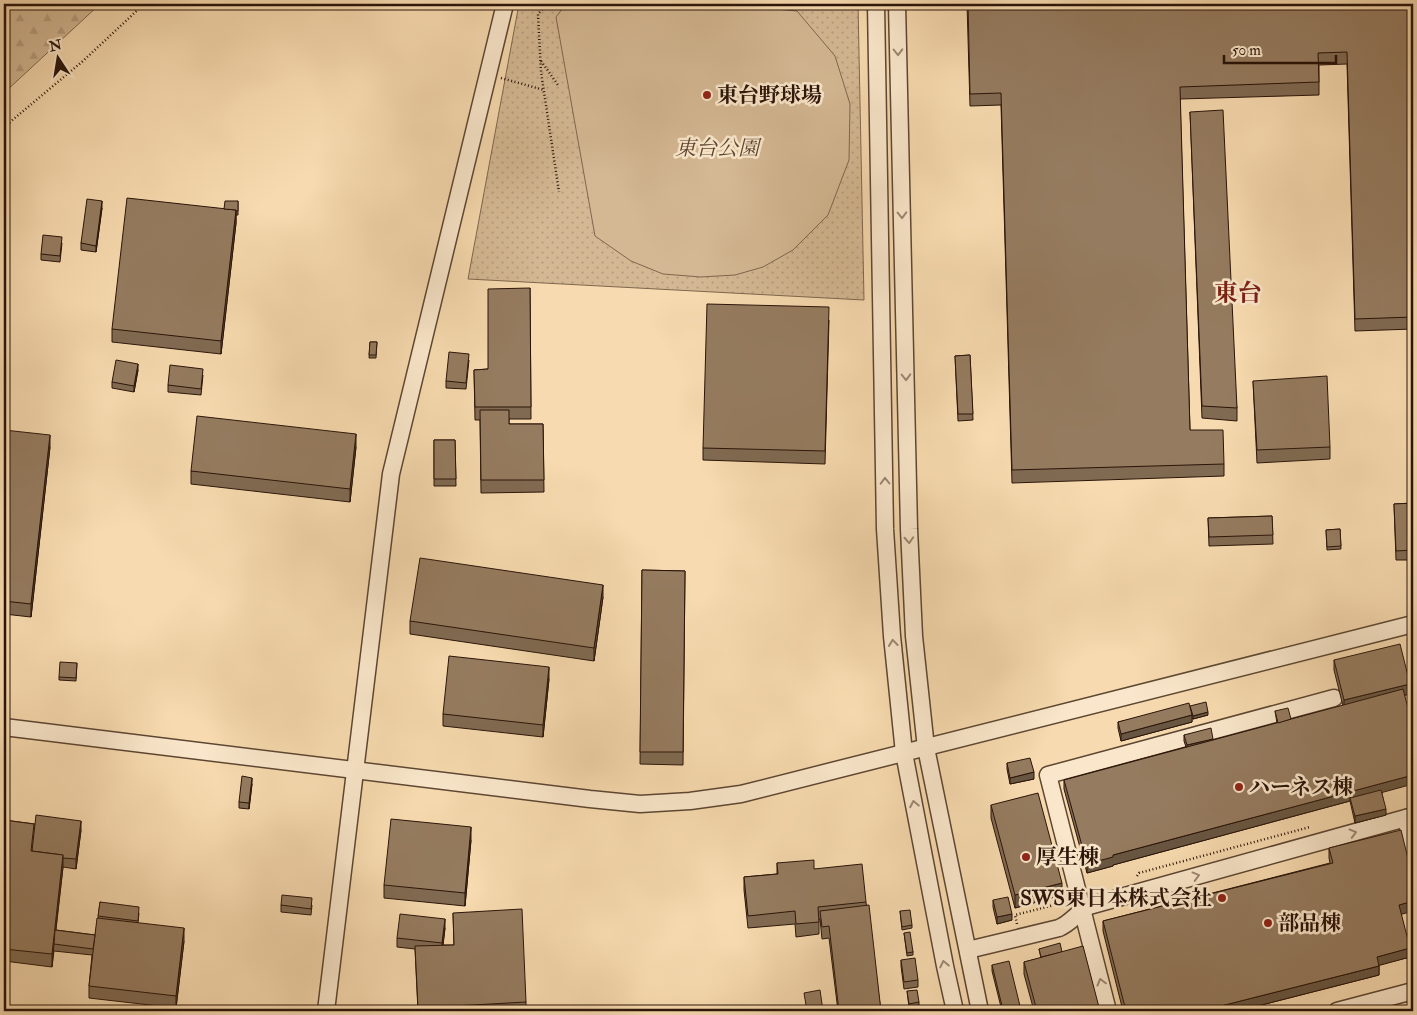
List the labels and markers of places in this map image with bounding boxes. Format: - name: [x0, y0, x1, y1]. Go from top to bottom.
- place label: 東台野球場: [717, 82, 822, 109]
- marker: 東台野球場: [701, 89, 713, 101]
- place label: ハーネス棟: [1249, 774, 1353, 801]
- marker: ハーネス棟: [1233, 781, 1245, 793]
- place label: 厚生棟: [1036, 844, 1099, 871]
- marker: 厚生棟: [1020, 851, 1032, 863]
- place label: SWS東日本株式会社: [1020, 885, 1212, 912]
- marker: SWS東日本株式会社: [1216, 892, 1228, 904]
- place label: 部品棟: [1278, 910, 1341, 937]
- marker: 部品棟: [1262, 917, 1274, 929]

